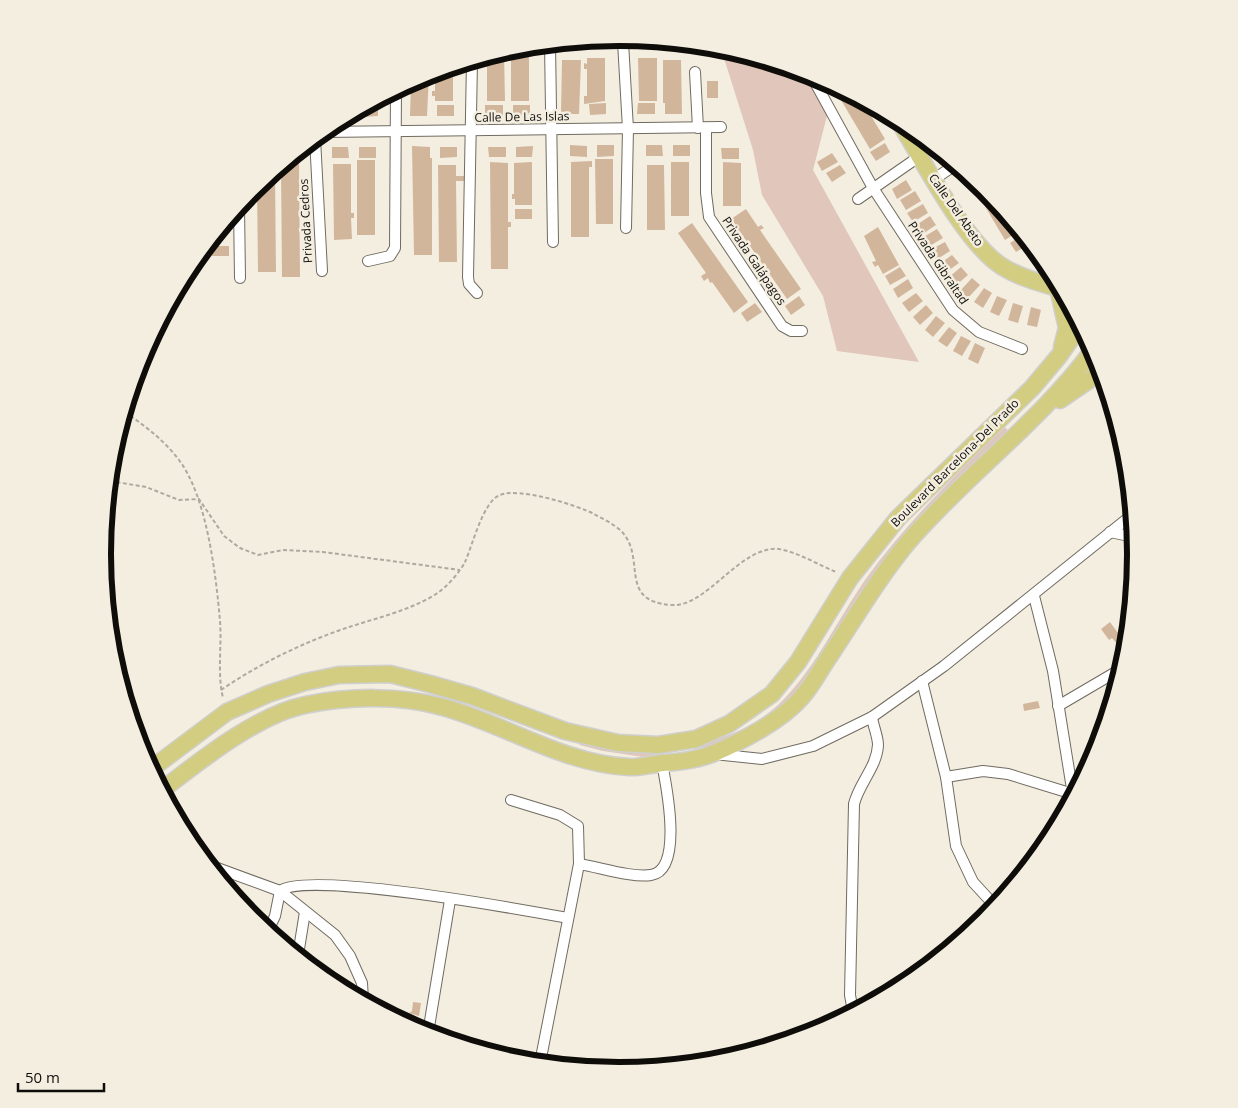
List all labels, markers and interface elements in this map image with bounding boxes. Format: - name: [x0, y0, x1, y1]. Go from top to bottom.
- street label: Calle De Las Islas: [474, 107, 570, 126]
- street label: Calle Del Abeto: [925, 170, 988, 249]
- street label: Privada Cedros: [295, 178, 316, 264]
- street label: Privada Galápagos: [718, 213, 791, 309]
- street label: Privada Gibraltad: [904, 218, 973, 308]
- street label: Boulevard Barcelona-Del Prado: [887, 395, 1023, 531]
- scale bar: [18, 1060, 104, 1092]
- text: 50 m: [25, 1067, 60, 1087]

